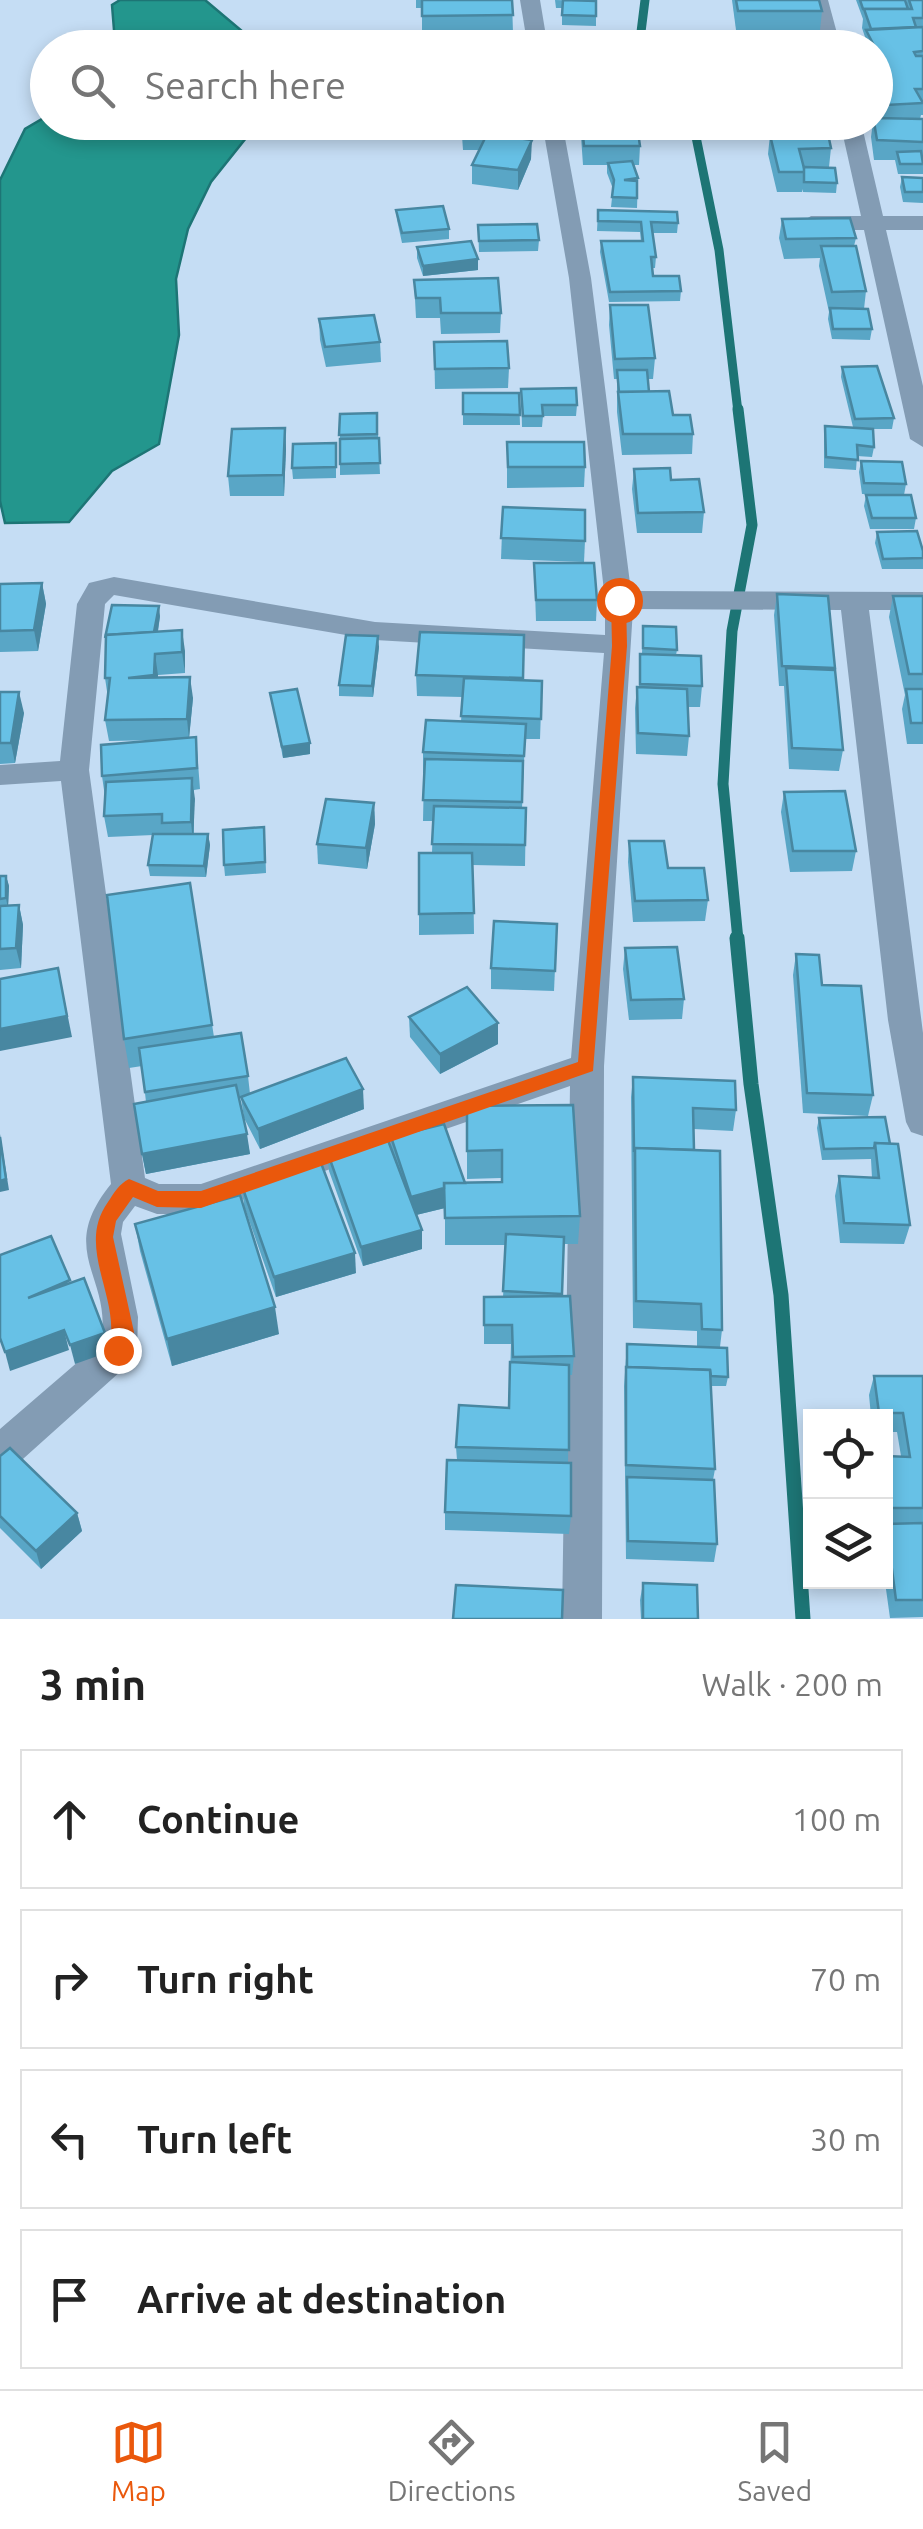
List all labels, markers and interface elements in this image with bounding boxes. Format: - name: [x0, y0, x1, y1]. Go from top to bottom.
- search box: [30, 30, 893, 140]
- icon: search: [65, 58, 120, 113]
- text: Search here: [145, 64, 346, 106]
- route start: [597, 578, 643, 624]
- route end: [96, 1328, 142, 1374]
- map controls: [803, 1409, 893, 1589]
- button: locate: [803, 1409, 893, 1499]
- button: layers: [803, 1499, 893, 1589]
- text: 3 min: [40, 1661, 146, 1708]
- text: Walk · 200 m: [701, 1666, 883, 1702]
- icon: ahead: [42, 1792, 97, 1847]
- text: Continue: [137, 1798, 299, 1840]
- text: 100 m: [792, 1801, 881, 1837]
- icon: right: [42, 1952, 97, 2007]
- text: Turn right: [137, 1958, 314, 2000]
- text: 70 m: [810, 1961, 881, 1997]
- icon: left: [42, 2112, 97, 2167]
- text: Turn left: [137, 2118, 292, 2160]
- text: 30 m: [810, 2121, 881, 2157]
- icon: arrive: [42, 2272, 97, 2327]
- text: Arrive at destination: [137, 2278, 506, 2320]
- tab: Map: [111, 2415, 166, 2506]
- tab: Directions: [388, 2415, 516, 2506]
- tab: Saved: [738, 2415, 812, 2506]

